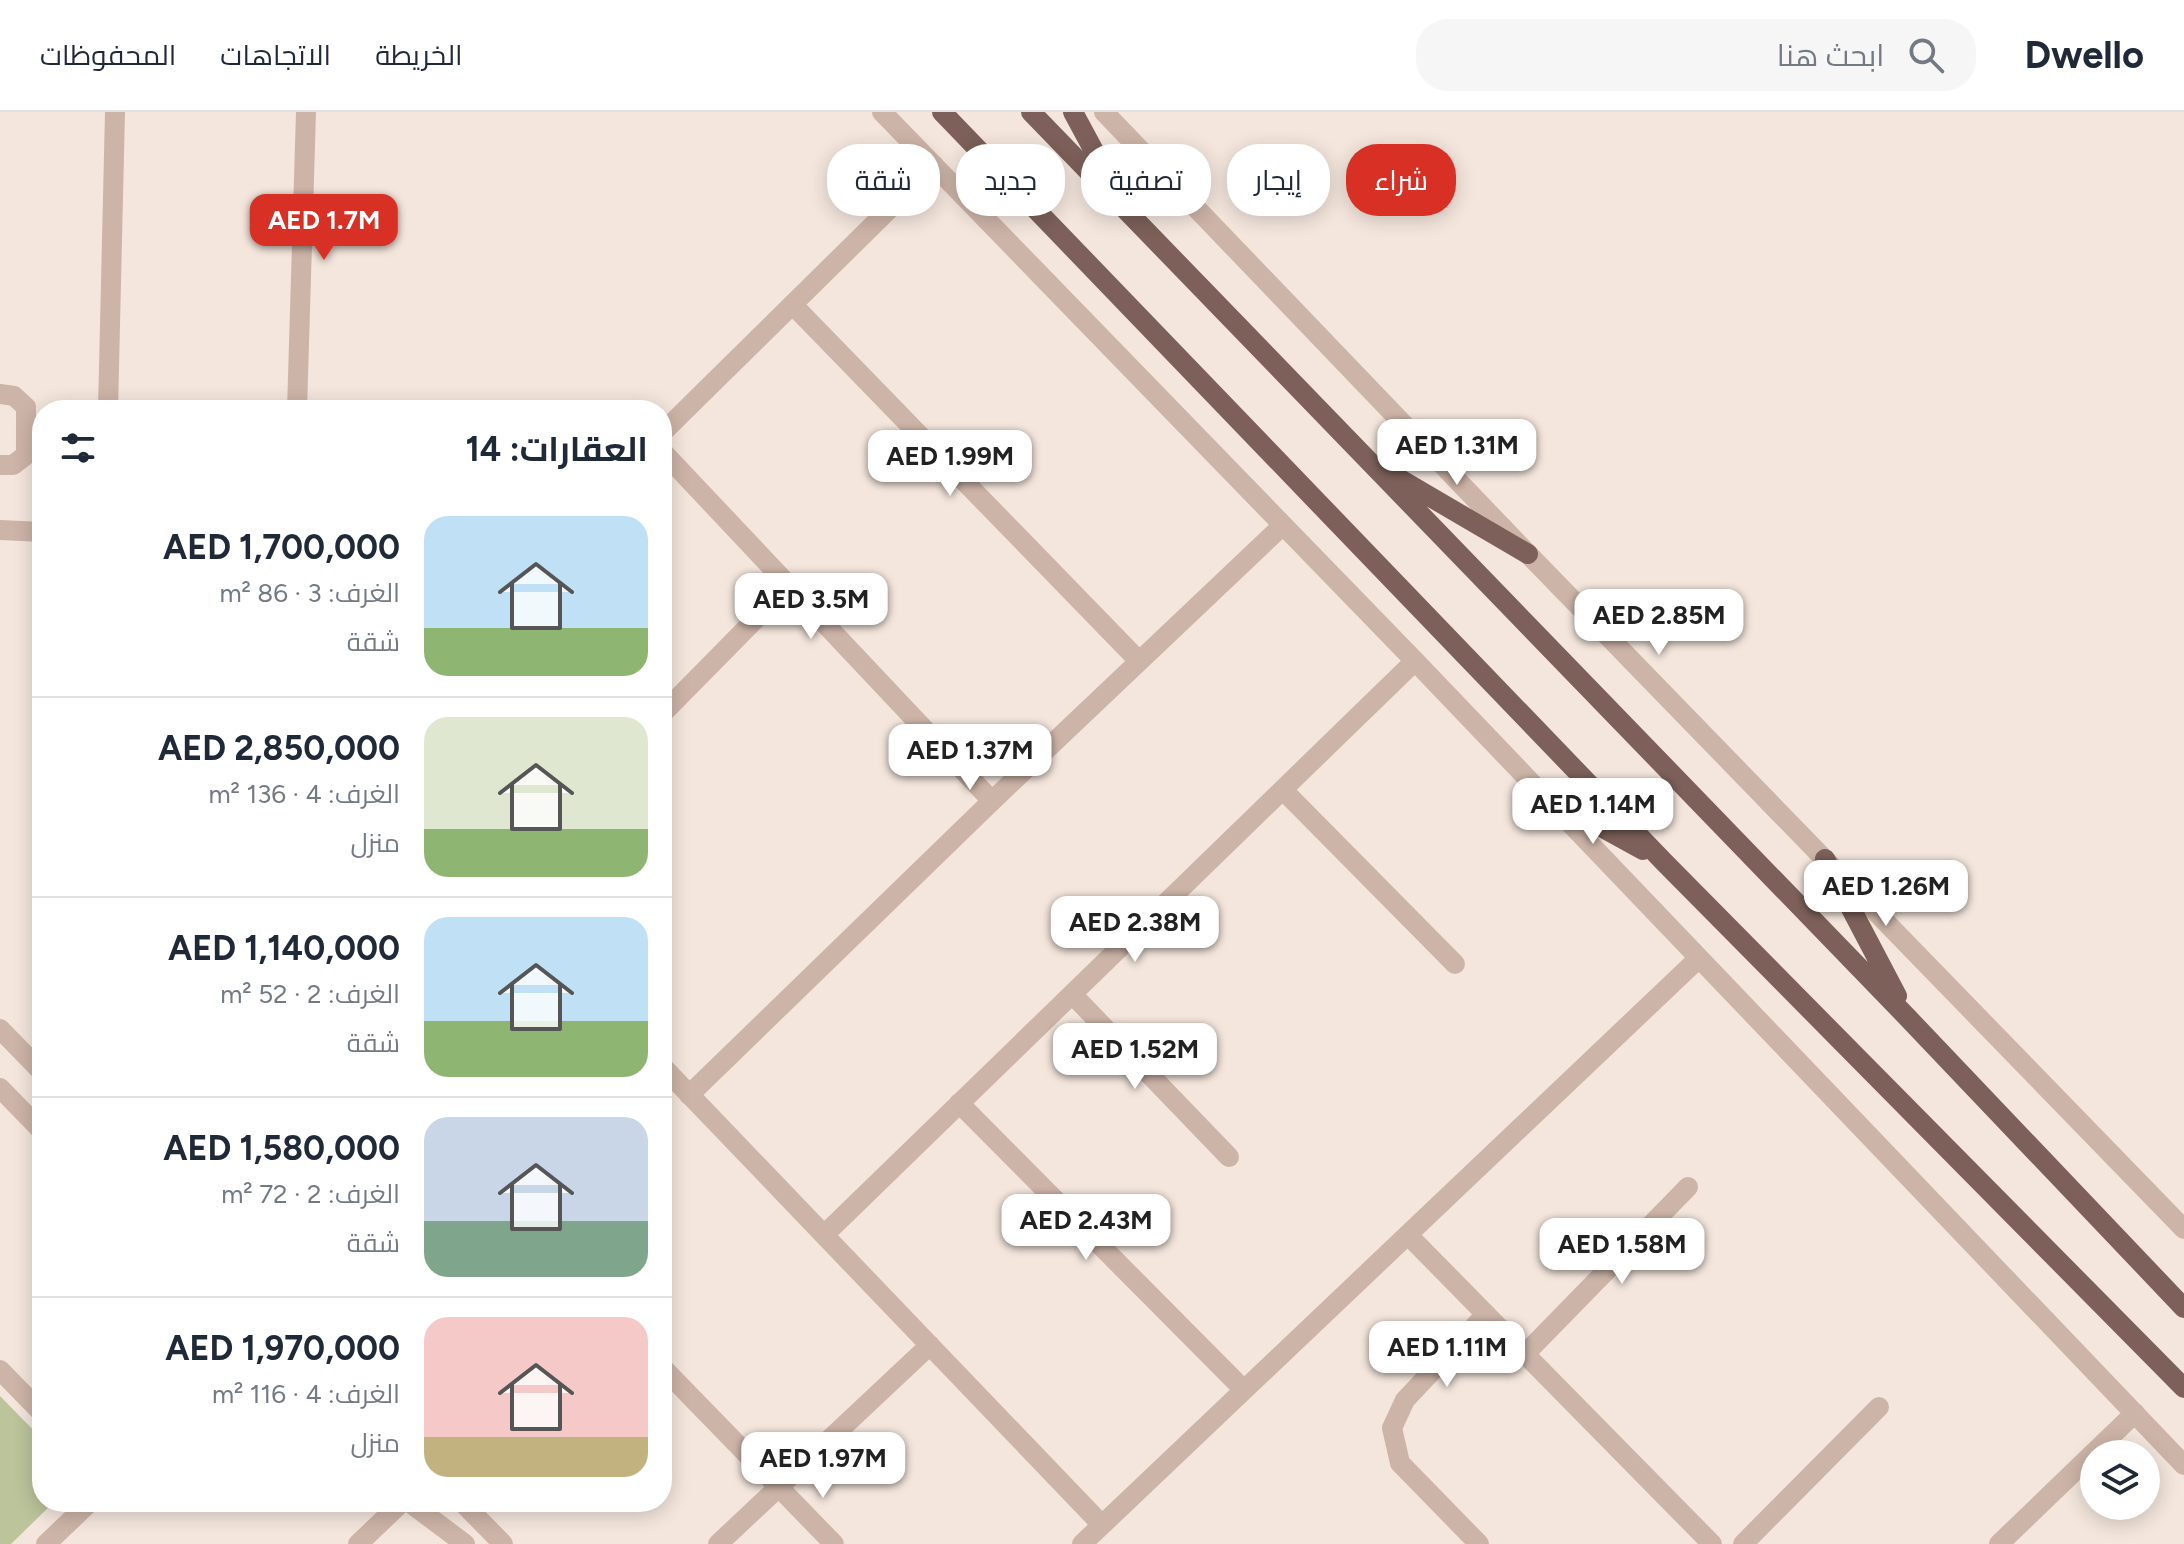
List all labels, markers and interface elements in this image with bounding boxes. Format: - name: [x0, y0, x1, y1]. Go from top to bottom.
- search box: [1416, 19, 1976, 91]
- text: Dwello: [2024, 32, 2144, 78]
- icon: search: [1904, 33, 1948, 77]
- text: ابحث هنا: [1777, 37, 1884, 74]
- text: المحفوظات: [40, 38, 176, 72]
- text: الاتجاهات: [220, 38, 331, 72]
- text: الخريطة: [375, 38, 463, 72]
- chip: شقة: [827, 144, 940, 216]
- chip: جديد: [956, 144, 1065, 216]
- chip: تصفية: [1081, 144, 1211, 216]
- chip: إيجار: [1227, 144, 1330, 216]
- chip: شراء: [1346, 144, 1456, 216]
- pin: AED 1.7M: [241, 194, 407, 262]
- text: AED 1.7M: [268, 204, 380, 236]
- pin: AED 1.31M: [1365, 419, 1549, 487]
- icon: filters: [56, 426, 100, 470]
- text: العقارات: 14: [465, 429, 648, 470]
- text: AED 1.31M: [1395, 429, 1519, 461]
- pin: AED 1.99M: [858, 430, 1042, 498]
- text: AED 1.99M: [886, 440, 1014, 472]
- text: AED 1,700,000: [163, 527, 400, 568]
- icon: home: [488, 548, 584, 644]
- pin: AED 3.5M: [728, 573, 894, 641]
- text: الغرف: 3 · 86 m²: [219, 577, 400, 609]
- text: AED 3.5M: [753, 583, 869, 615]
- pin: AED 2.85M: [1567, 589, 1751, 657]
- text: AED 2.85M: [1592, 599, 1726, 631]
- text: شقة: [347, 626, 400, 658]
- pin: AED 1.37M: [878, 724, 1062, 792]
- text: AED 2,850,000: [158, 728, 400, 769]
- text: AED 1.37M: [907, 734, 1033, 766]
- icon: home: [488, 749, 584, 845]
- text: الغرف: 4 · 136 m²: [208, 778, 400, 810]
- pin: AED 1.14M: [1501, 778, 1685, 846]
- text: AED 1.14M: [1530, 788, 1656, 820]
- text: منزل: [351, 827, 400, 859]
- pin: AED 1.26M: [1794, 860, 1978, 928]
- text: AED 1.26M: [1822, 870, 1950, 902]
- pin: AED 2.38M: [1043, 896, 1227, 964]
- text: AED 2.38M: [1069, 906, 1201, 938]
- text: AED 1,140,000: [168, 928, 400, 969]
- icon: home: [488, 949, 584, 1045]
- text: الغرف: 2 · 52 m²: [220, 978, 400, 1010]
- pin: AED 1.52M: [1043, 1023, 1227, 1091]
- text: شقة: [347, 1027, 400, 1059]
- text: AED 1.52M: [1071, 1033, 1199, 1065]
- text: AED 1,580,000: [163, 1128, 400, 1169]
- icon: home: [488, 1149, 584, 1245]
- text: الغرف: 2 · 72 m²: [221, 1178, 400, 1210]
- pin: AED 2.43M: [994, 1194, 1178, 1262]
- text: AED 2.43M: [1020, 1204, 1152, 1236]
- pin: AED 1.58M: [1530, 1218, 1714, 1286]
- text: شقة: [347, 1227, 400, 1259]
- text: AED 1.58M: [1558, 1228, 1687, 1260]
- pin: AED 1.11M: [1355, 1321, 1539, 1389]
- text: AED 1,970,000: [165, 1328, 400, 1369]
- text: AED 1.11M: [1387, 1331, 1507, 1363]
- icon: home: [488, 1349, 584, 1445]
- text: الغرف: 4 · 116 m²: [212, 1378, 400, 1410]
- text: منزل: [351, 1427, 400, 1459]
- pin: AED 1.97M: [731, 1432, 915, 1500]
- map controls: [2080, 1440, 2160, 1520]
- button: layers: [2080, 1440, 2160, 1520]
- text: AED 1.97M: [759, 1442, 887, 1474]

